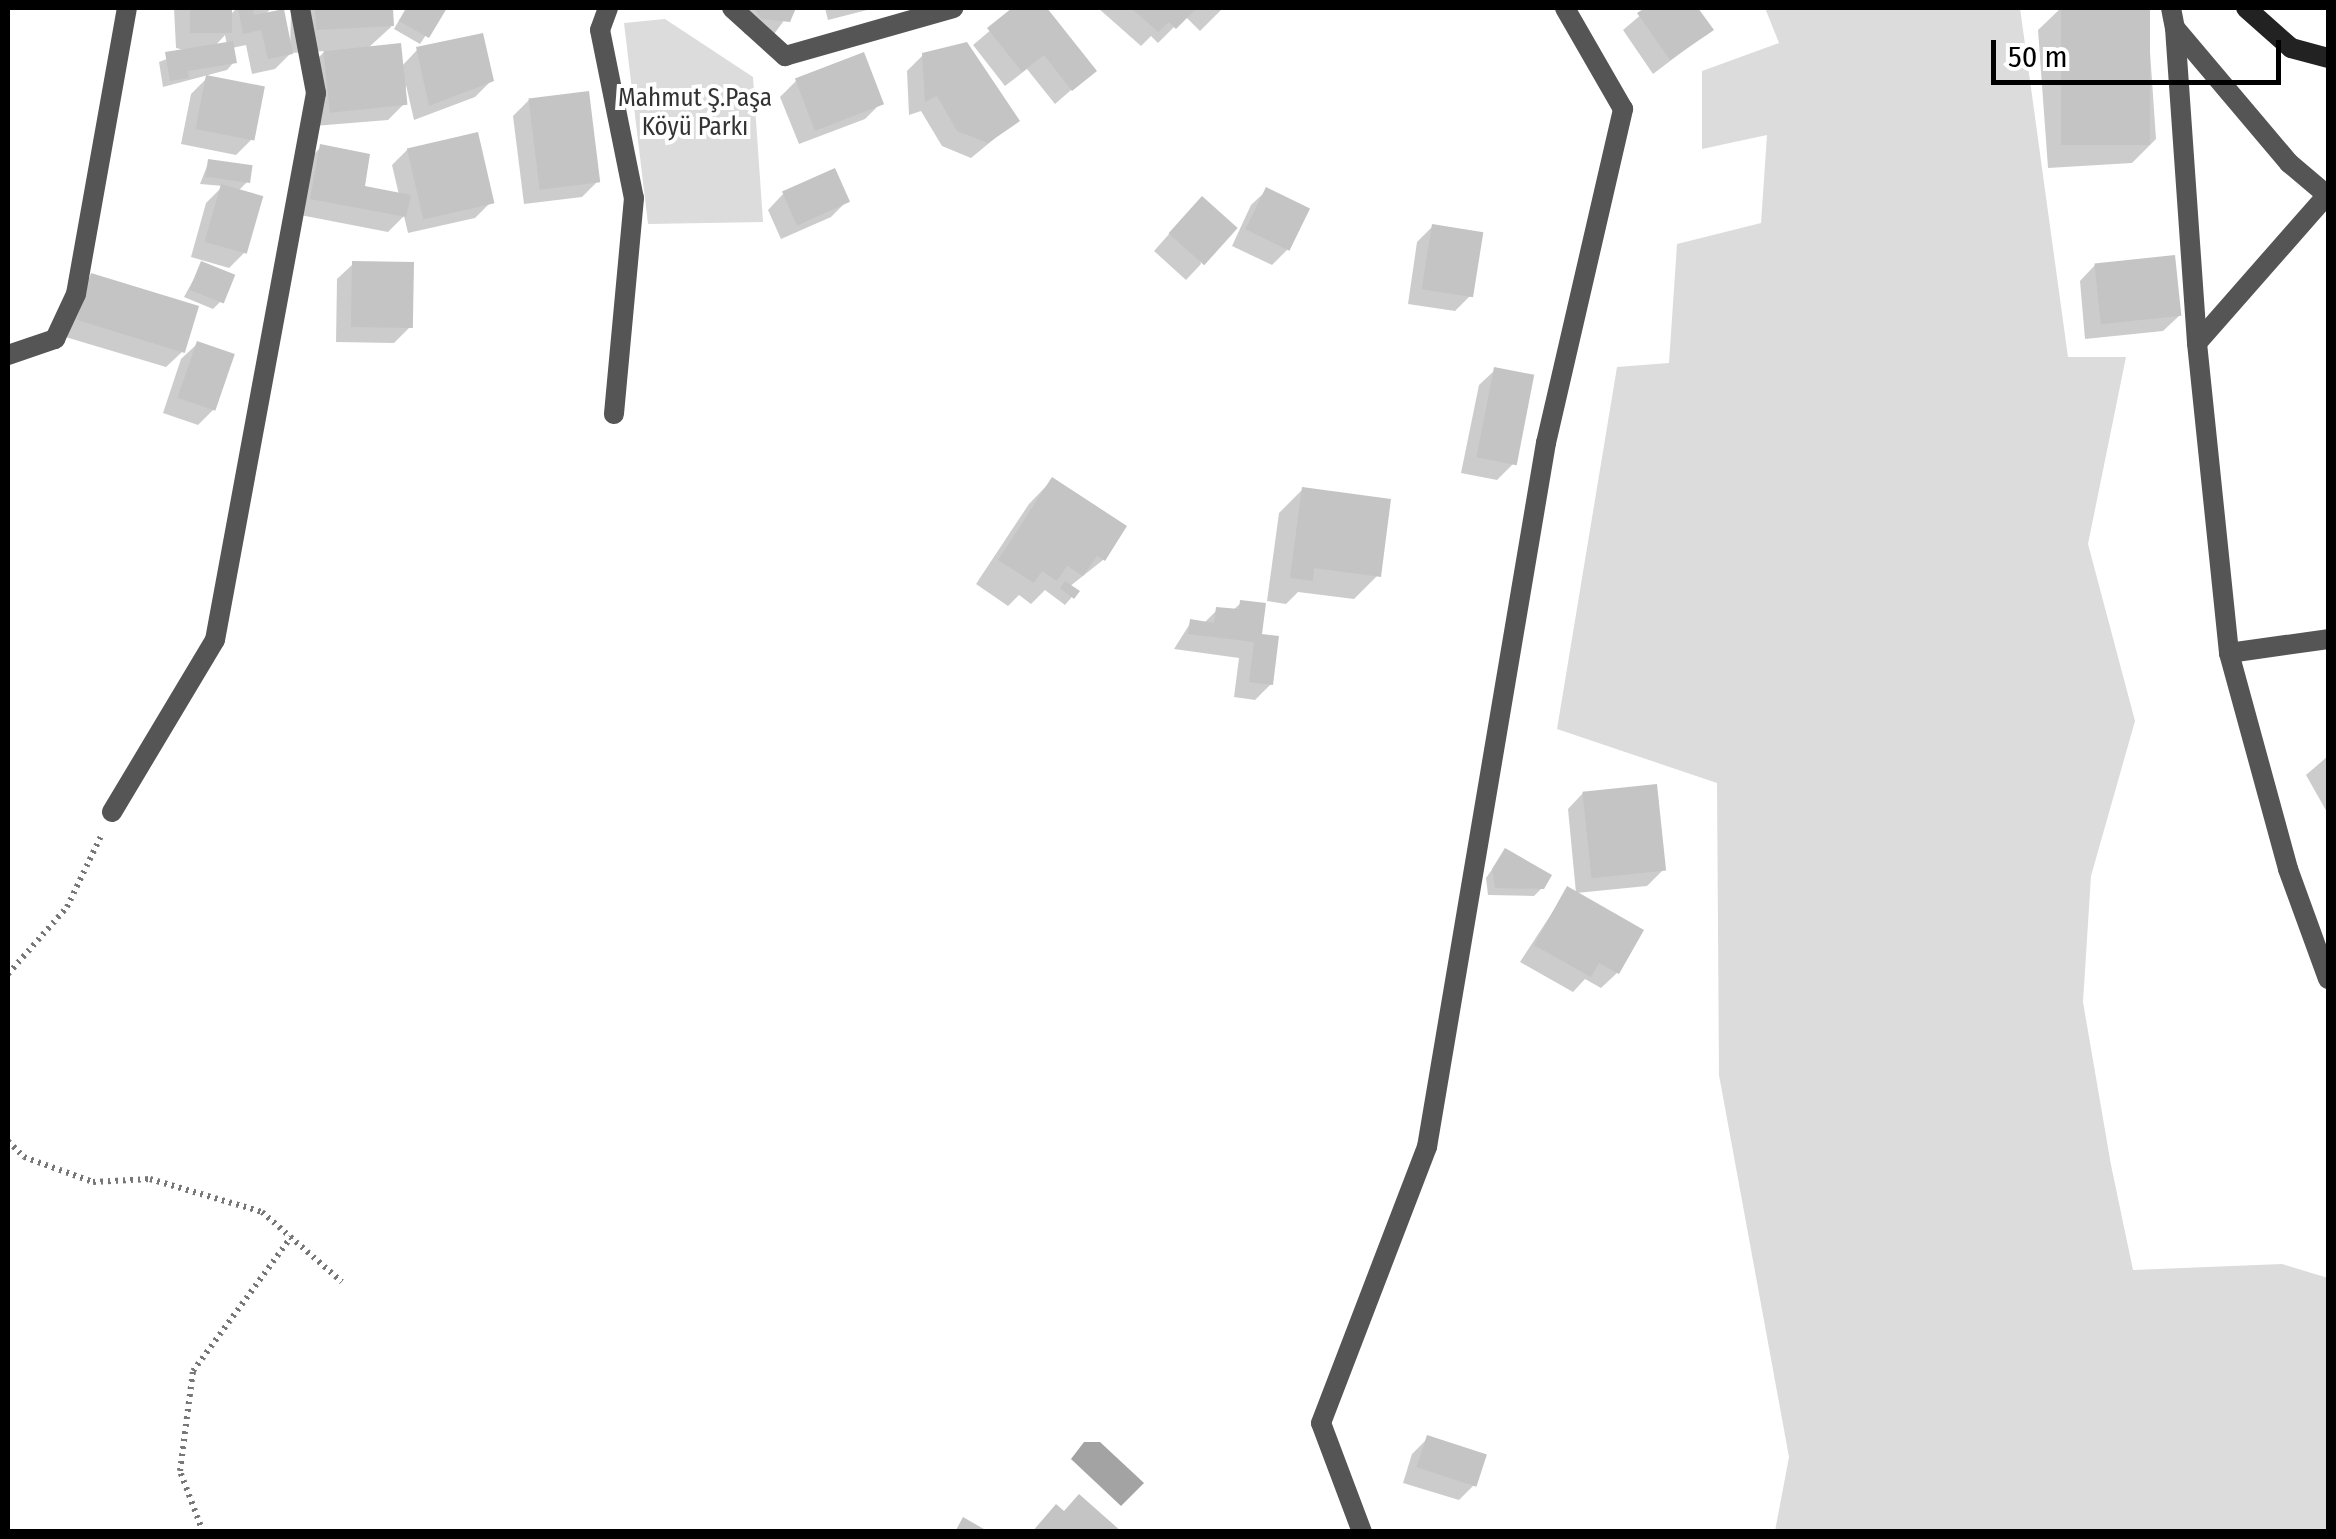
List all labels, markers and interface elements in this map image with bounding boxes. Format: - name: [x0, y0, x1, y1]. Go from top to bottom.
- scale bar: [1996, 20, 2286, 82]
- text: 50 m: [2008, 39, 2068, 75]
- park label: Mahmut Ş.Paşa Köyü Parkı: [618, 84, 772, 143]

